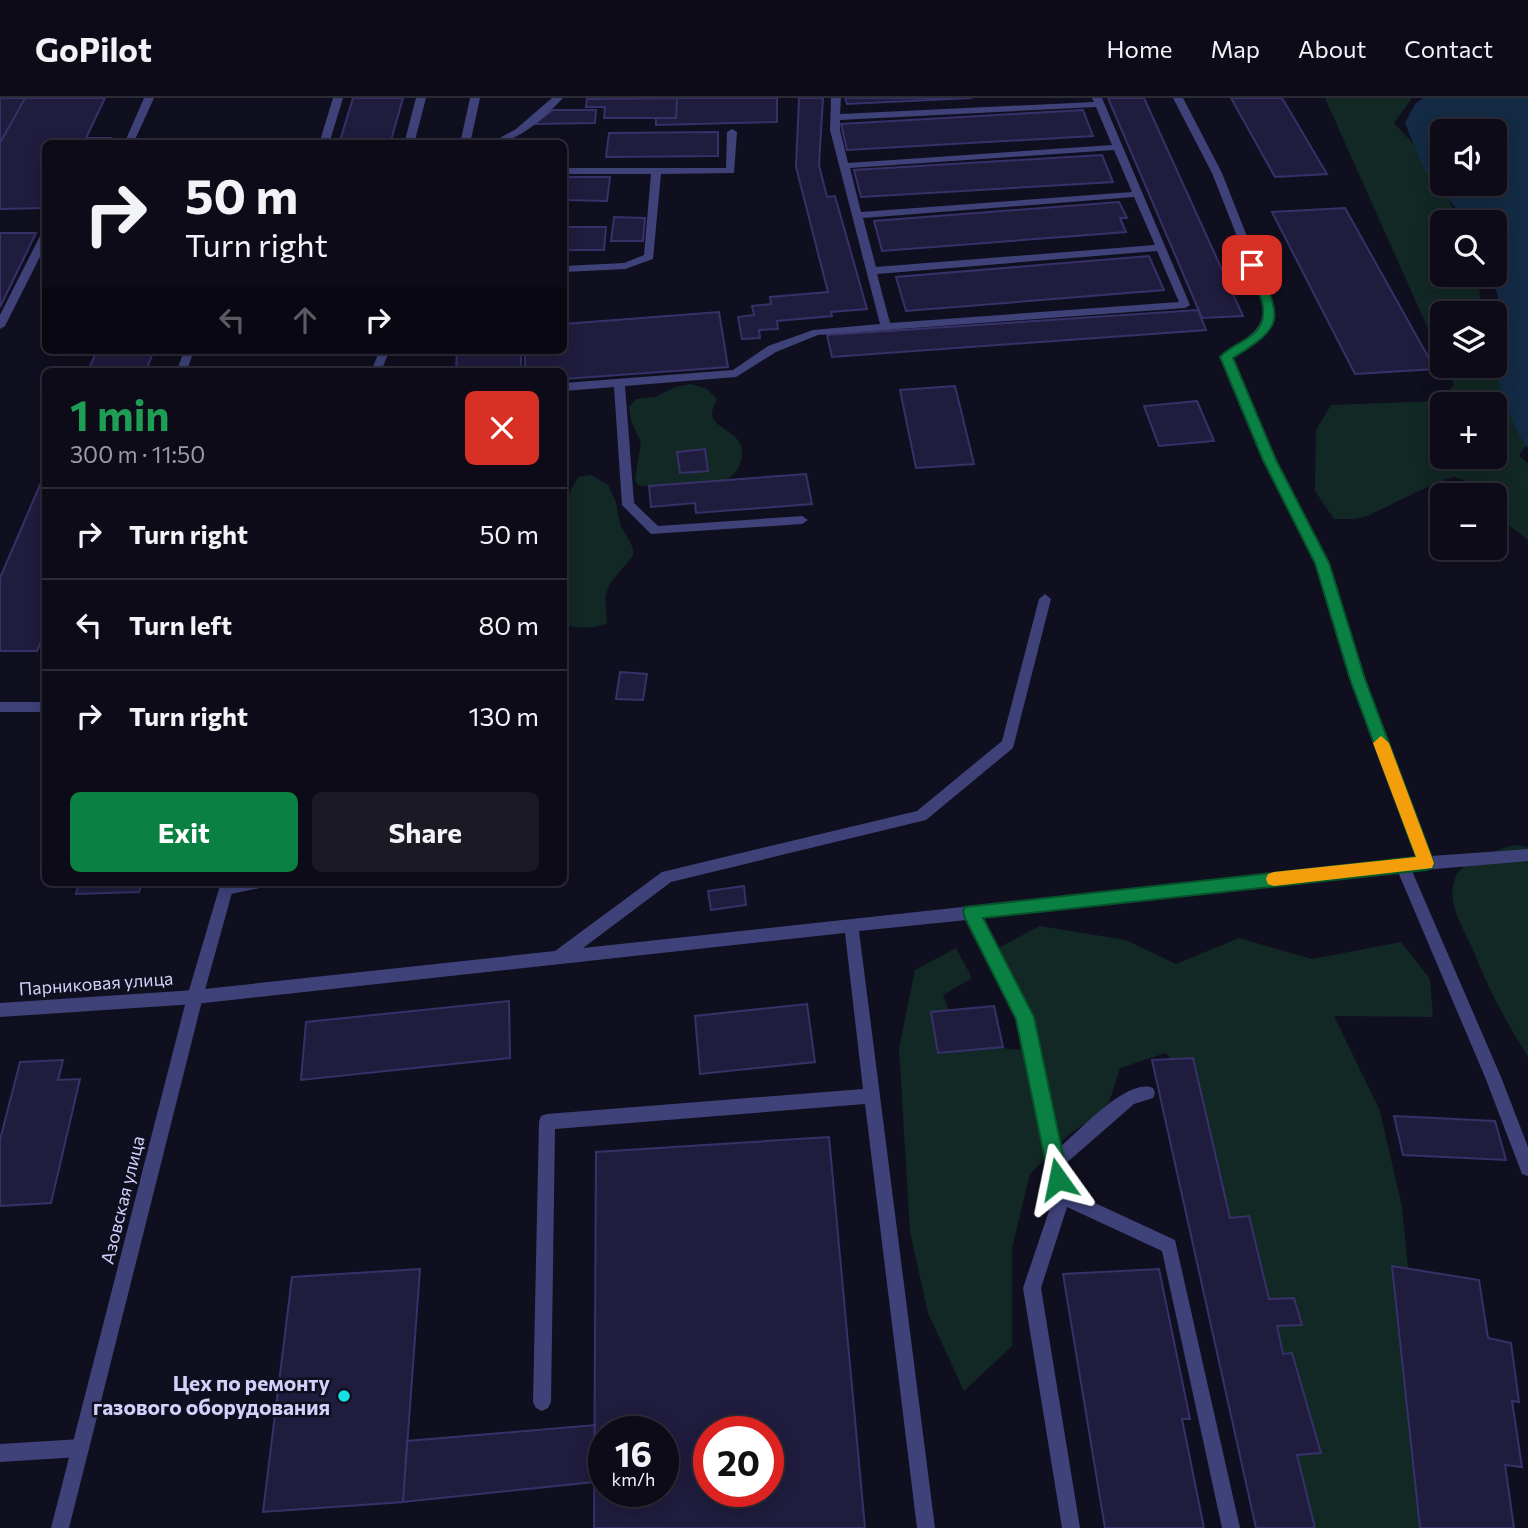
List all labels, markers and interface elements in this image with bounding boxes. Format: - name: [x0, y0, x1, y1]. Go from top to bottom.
- text: GoPilot: [35, 28, 152, 69]
- text: Home: [1107, 34, 1173, 63]
- text: Map: [1211, 34, 1260, 63]
- text: About: [1298, 34, 1366, 63]
- text: Contact: [1404, 34, 1493, 63]
- map controls: [1430, 119, 1507, 560]
- button: sound: [1430, 119, 1507, 196]
- text: 50 m: [185, 164, 298, 224]
- icon: right: [70, 168, 161, 259]
- button: search: [1430, 210, 1507, 287]
- text: Turn right: [185, 224, 328, 264]
- pin: [1222, 235, 1282, 295]
- icon: arrive: [1233, 246, 1271, 284]
- icon: left: [213, 301, 251, 339]
- icon: ahead: [286, 301, 324, 339]
- icon: right: [359, 301, 397, 339]
- button: layers: [1430, 301, 1507, 378]
- text: 1 min: [70, 388, 170, 440]
- button: close: [465, 391, 539, 465]
- button: +: [1430, 392, 1507, 469]
- text: 300 m · 11:50: [70, 440, 205, 468]
- button: −: [1430, 483, 1507, 560]
- icon: right: [70, 515, 108, 553]
- text: Turn right: [129, 518, 248, 549]
- text: 50 m: [479, 518, 539, 549]
- icon: left: [70, 606, 108, 644]
- text: Turn left: [129, 609, 232, 640]
- text: 80 m: [479, 609, 539, 640]
- icon: right: [70, 697, 108, 735]
- text: Turn right: [129, 700, 248, 731]
- text: 130 m: [468, 700, 539, 731]
- button: Exit: [70, 792, 298, 872]
- button: Share: [312, 792, 539, 872]
- street label: Парниковая улица: [18, 967, 174, 999]
- street label: Азовская улица: [95, 1133, 149, 1266]
- position arrow: [1021, 1142, 1095, 1216]
- place label: Цех по ремонту газового оборудования: [93, 1370, 330, 1419]
- marker: Цех по ремонту газового оборудования: [336, 1388, 352, 1404]
- speed limit sign: 20: [693, 1416, 784, 1507]
- text: 16: [615, 1431, 652, 1474]
- text: km/h: [612, 1468, 655, 1490]

